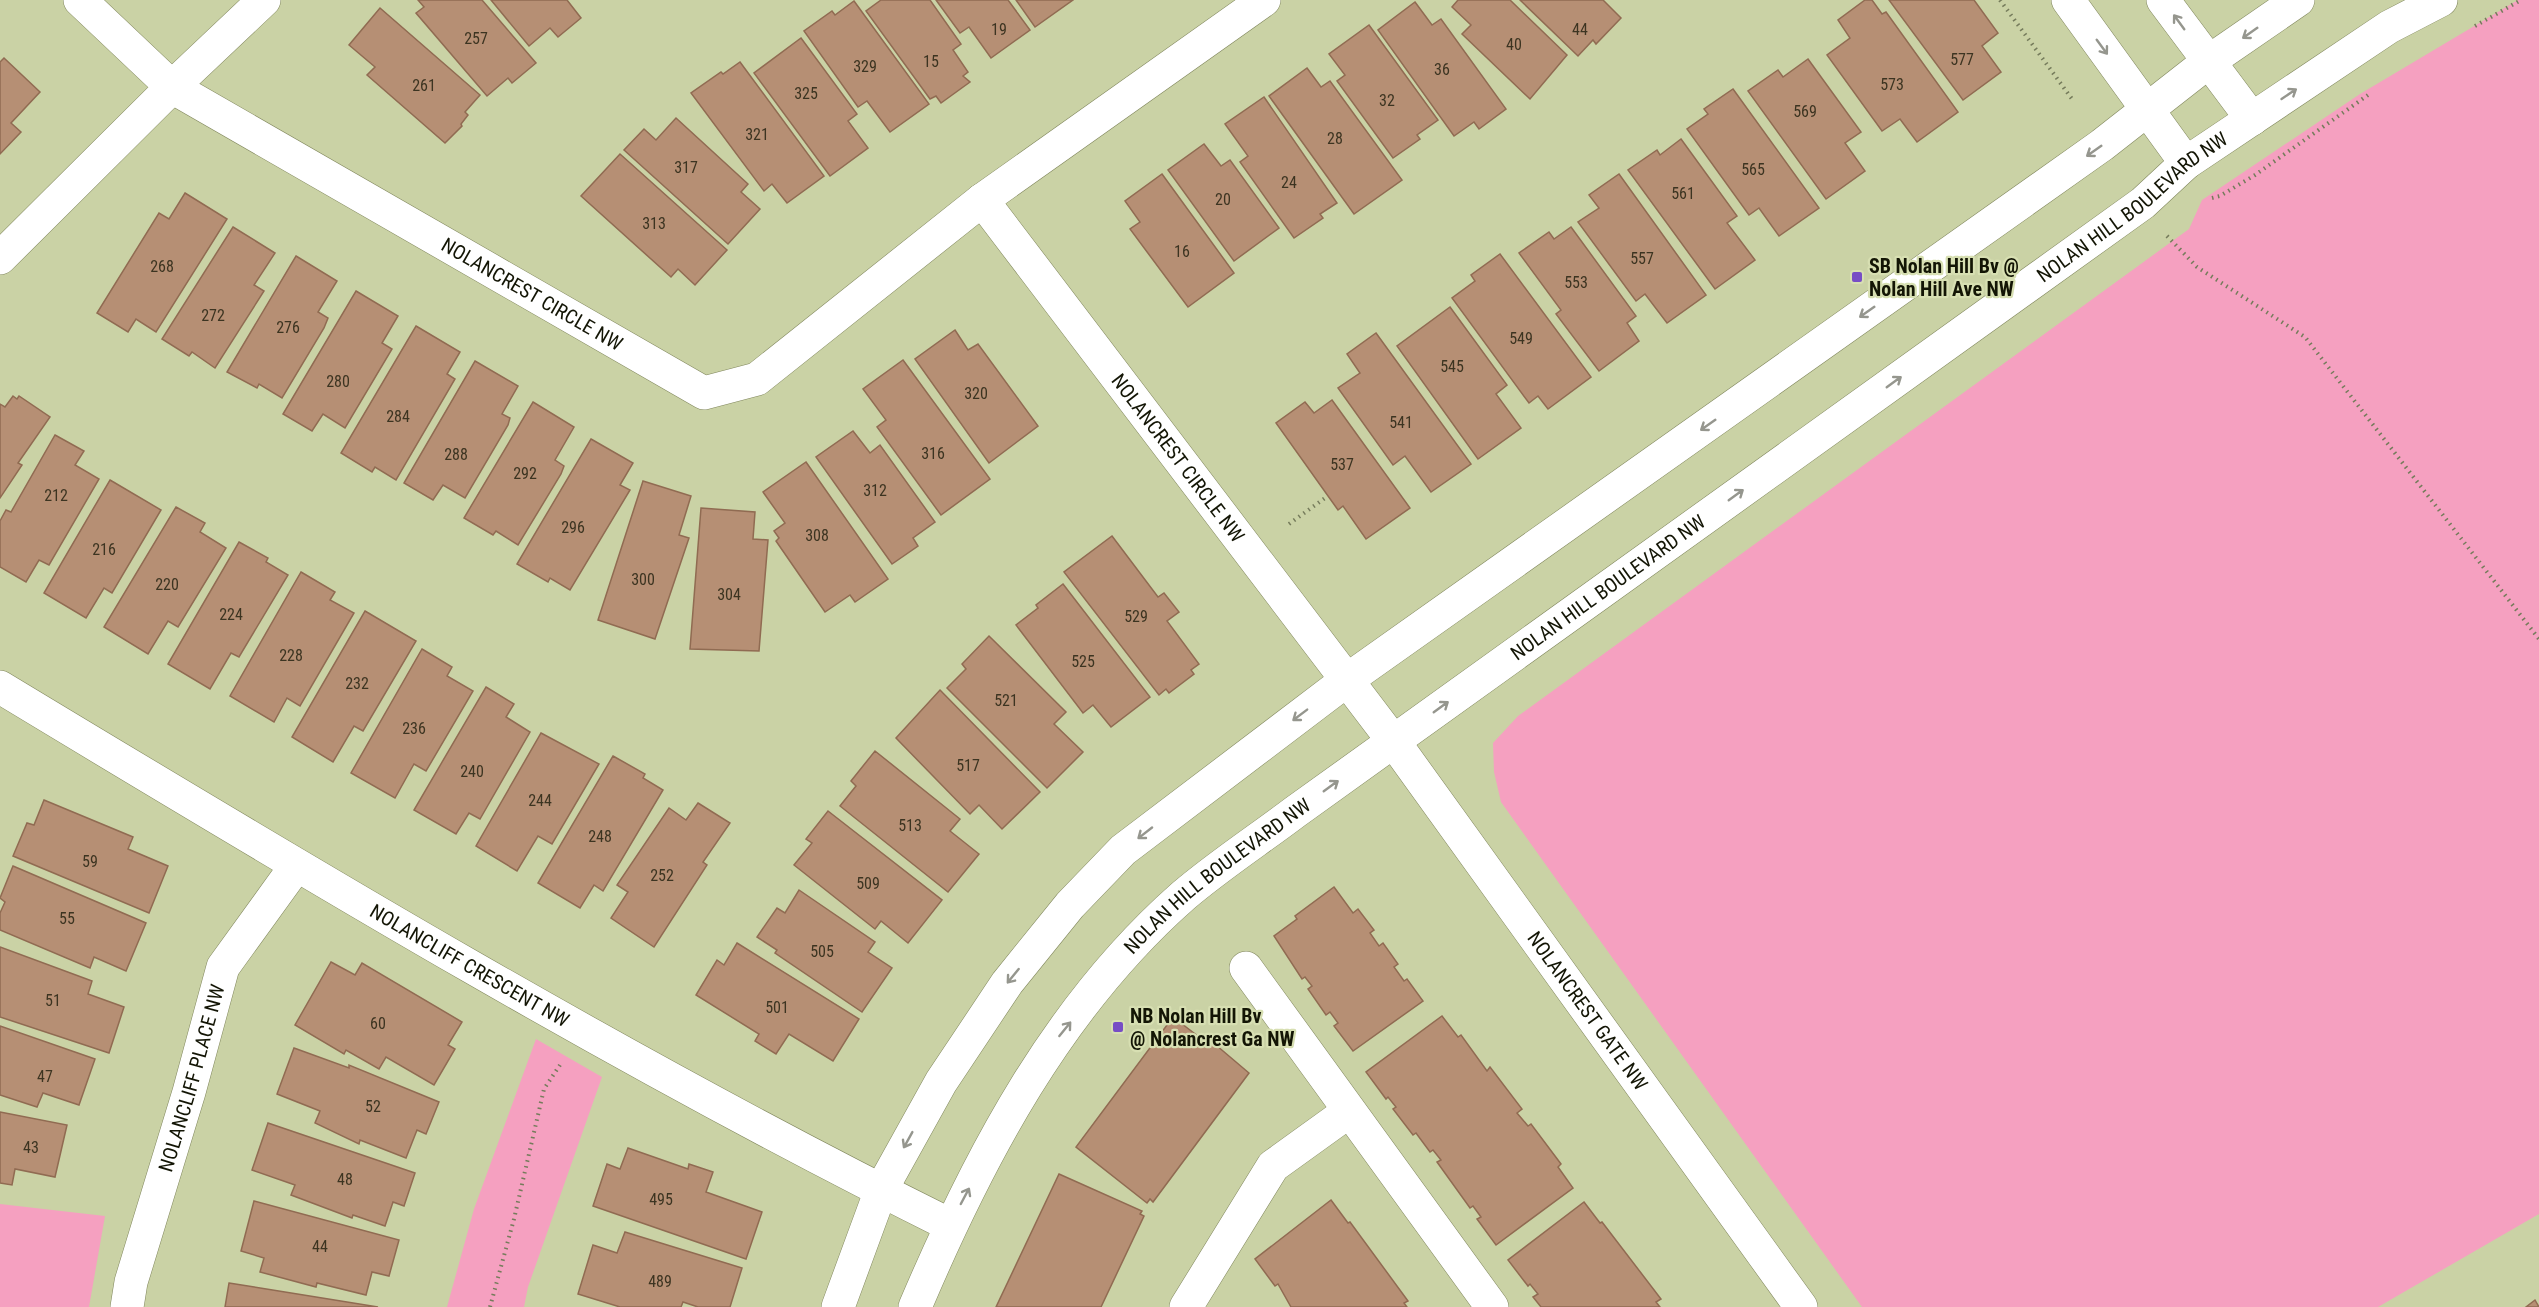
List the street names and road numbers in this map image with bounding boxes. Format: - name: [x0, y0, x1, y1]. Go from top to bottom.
- street label: NOLAN HILL BOULEVARD NW: [2032, 127, 2232, 287]
- street label: NOLANCREST CIRCLE NW: [437, 233, 627, 356]
- street label: NOLANCREST CIRCLE NW: [1106, 369, 1250, 547]
- street label: NOLAN HILL BOULEVARD NW: [1506, 509, 1710, 665]
- street label: NOLAN HILL BOULEVARD NW: [1119, 793, 1315, 959]
- street label: NOLANCLIFF CRESCENT NW: [366, 899, 573, 1032]
- street label: NOLANCREST GATE NW: [1522, 927, 1653, 1095]
- street label: NOLANCLIFF PLACE NW: [153, 982, 230, 1175]

